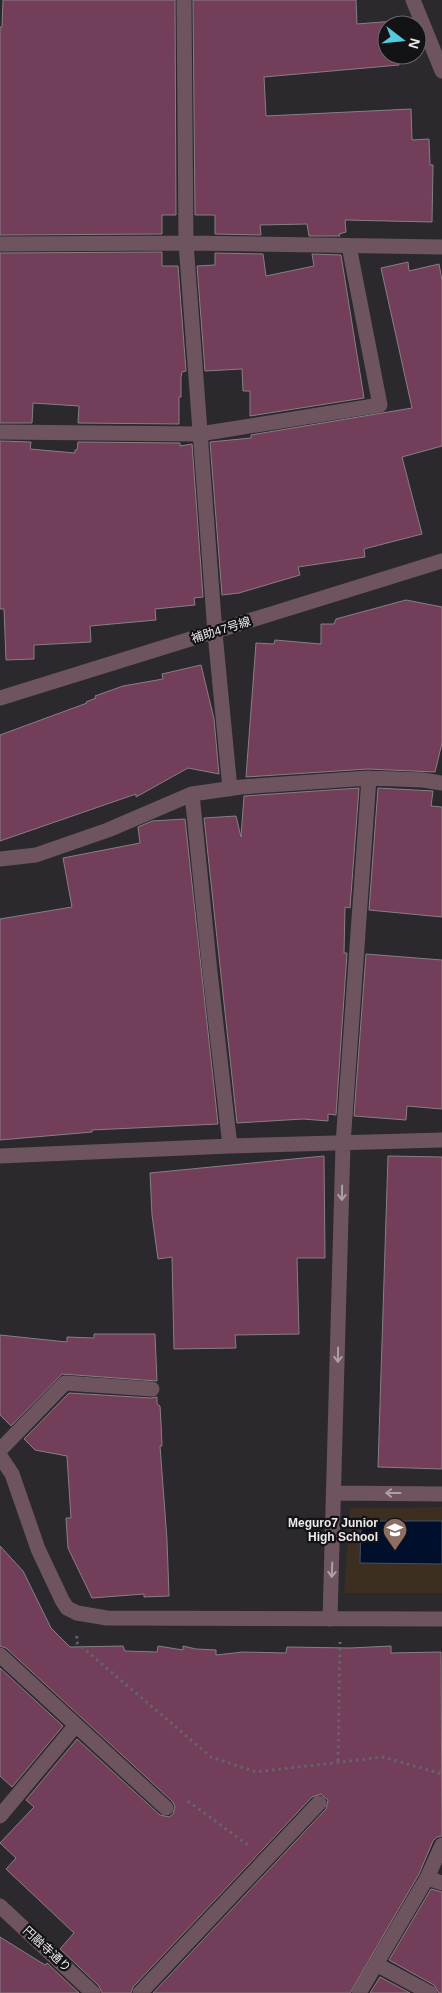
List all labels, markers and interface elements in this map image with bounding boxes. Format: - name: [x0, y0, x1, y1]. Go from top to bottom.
- north arrow: [377, 15, 427, 65]
- text: N: [405, 37, 424, 51]
- street label: 補助47号線: [190, 614, 252, 646]
- one-way arrow: [337, 1184, 346, 1200]
- one-way arrow: [333, 1346, 343, 1363]
- one-way arrow: [386, 1488, 402, 1498]
- place label: Meguro7 Junior High School: [288, 1516, 378, 1544]
- school or university icon: Meguro7 Junior High School: [382, 1517, 408, 1551]
- one-way arrow: [327, 1562, 336, 1578]
- street label: 円融寺通り: [20, 1923, 74, 1975]

